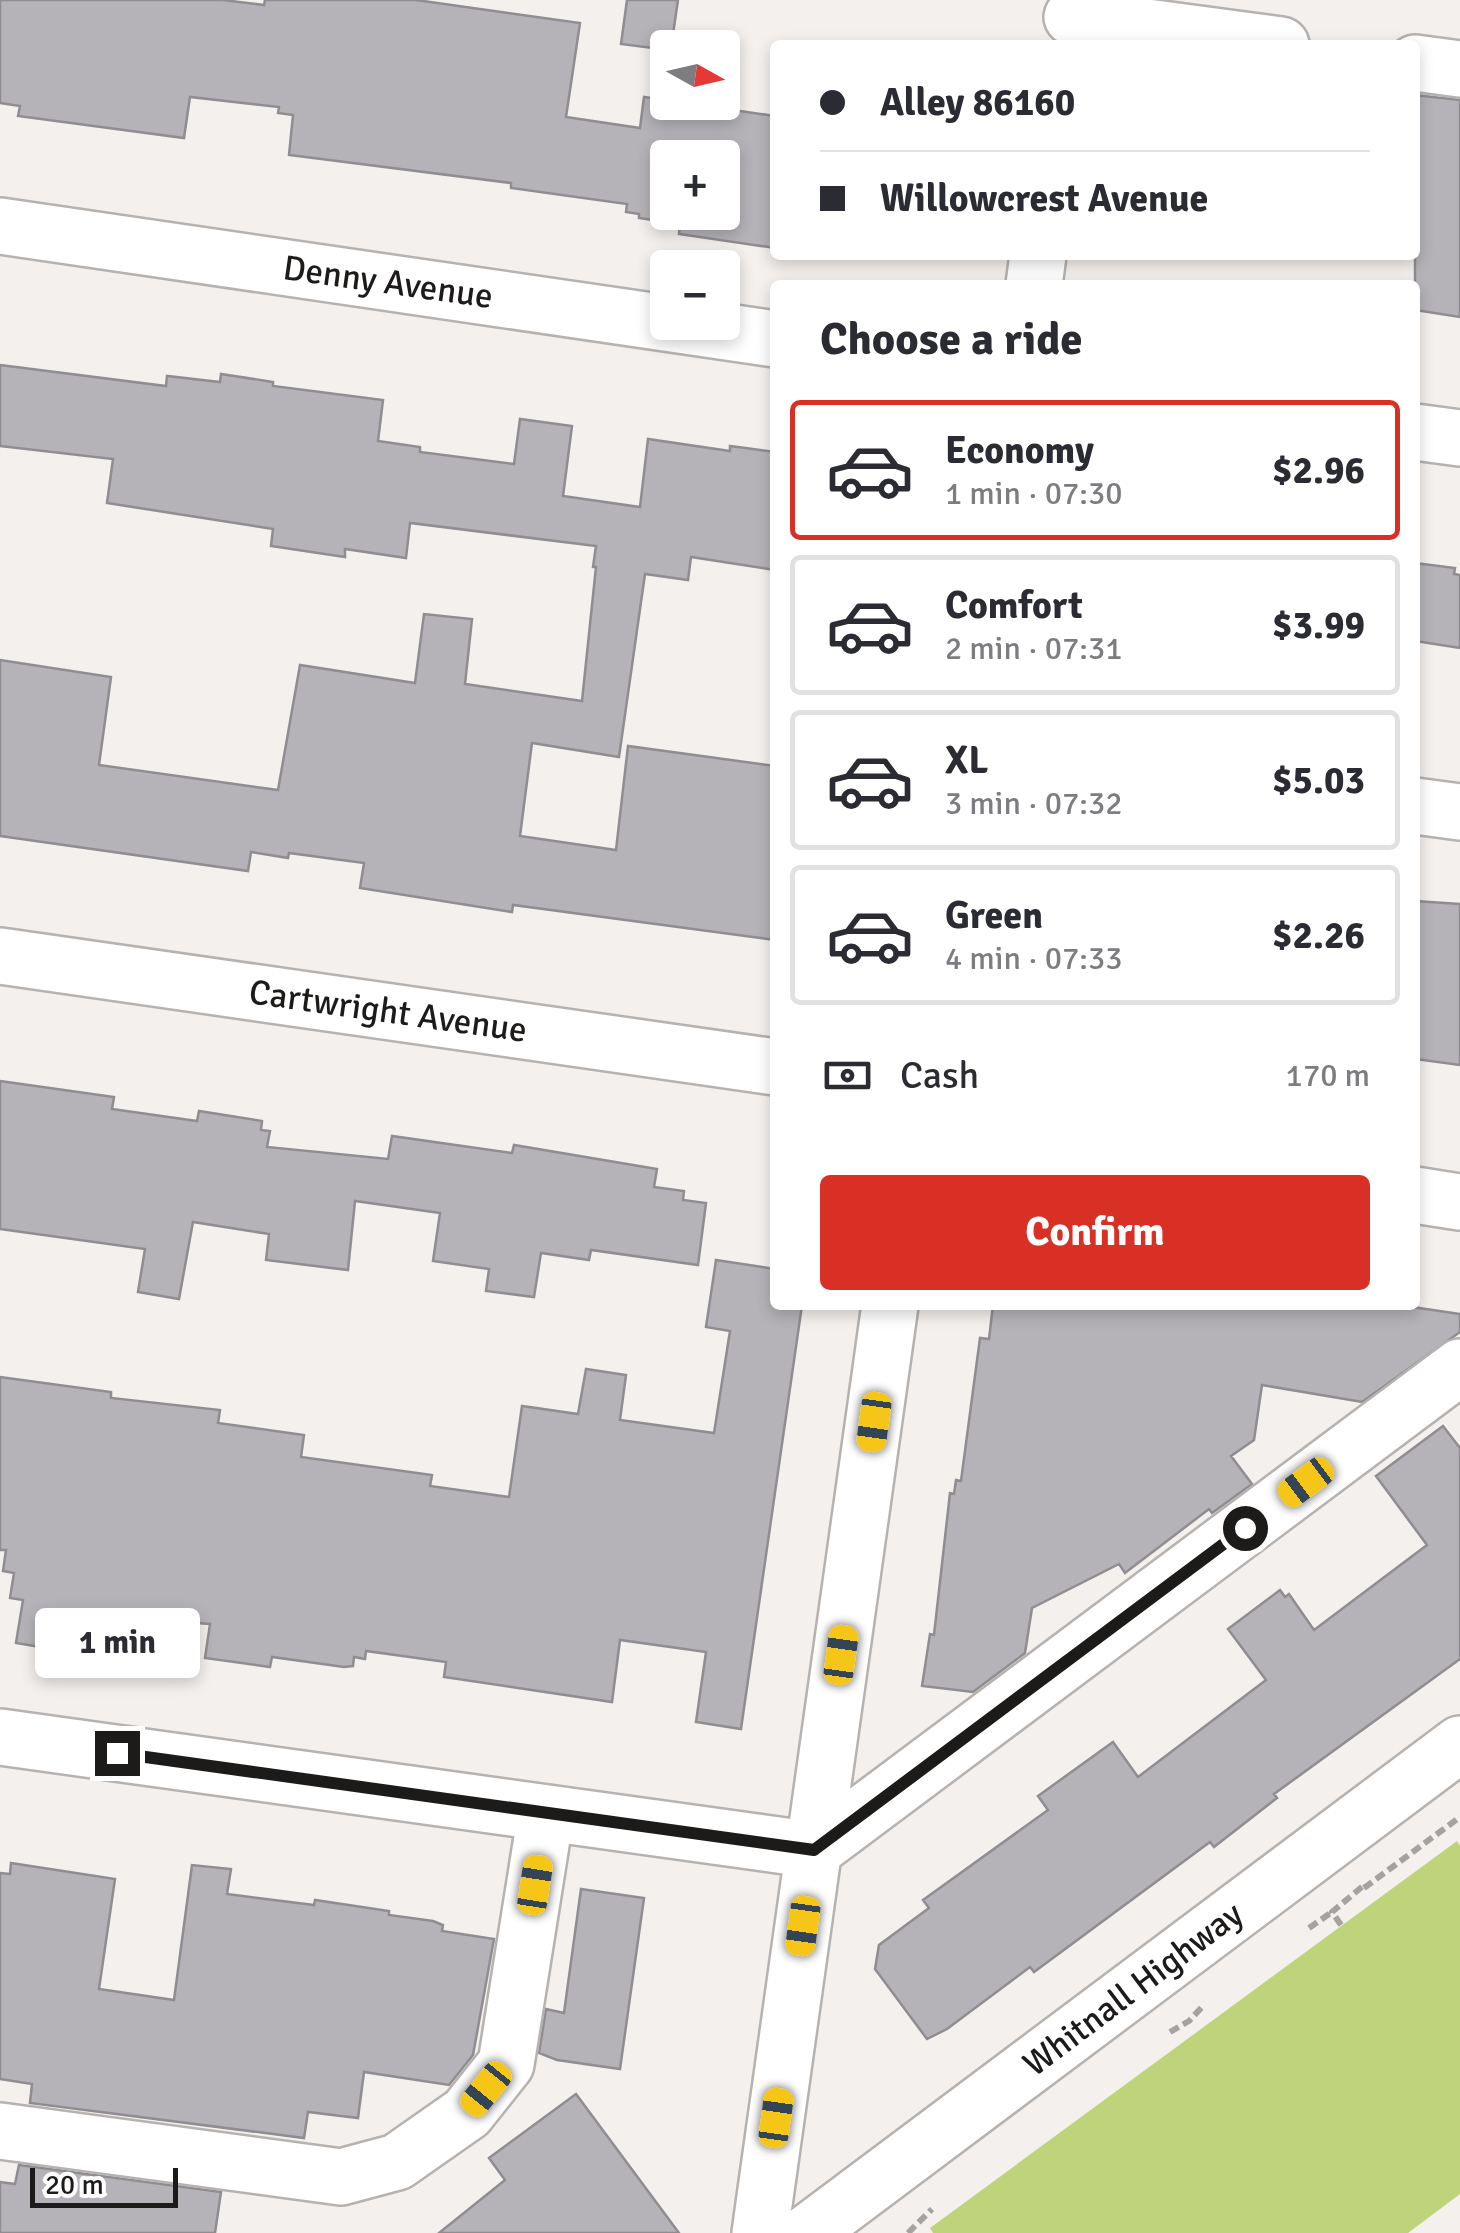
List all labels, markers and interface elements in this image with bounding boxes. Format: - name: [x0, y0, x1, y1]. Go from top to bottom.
- north arrow: [650, 30, 740, 120]
- map controls: [650, 30, 740, 340]
- text: Alley 86160: [880, 79, 1075, 126]
- button: +: [650, 140, 740, 230]
- text: Willowcrest Avenue: [880, 175, 1208, 222]
- street label: Denny Avenue: [280, 246, 496, 318]
- button: −: [650, 250, 740, 340]
- text: Choose a ride: [820, 312, 1083, 367]
- icon: car: [825, 425, 915, 515]
- text: Economy: [945, 427, 1094, 474]
- text: $2.96: [1272, 447, 1365, 494]
- text: 1 min · 07:30: [945, 474, 1123, 513]
- icon: car: [825, 580, 915, 670]
- text: Comfort: [945, 582, 1083, 629]
- text: $3.99: [1272, 602, 1365, 649]
- text: 2 min · 07:31: [945, 629, 1123, 668]
- icon: car: [825, 735, 915, 825]
- text: XL: [945, 737, 988, 784]
- text: $5.03: [1272, 757, 1365, 804]
- text: 3 min · 07:32: [945, 784, 1123, 823]
- icon: car: [825, 890, 915, 980]
- text: Green: [945, 892, 1043, 939]
- text: $2.26: [1272, 912, 1365, 959]
- text: 4 min · 07:33: [945, 939, 1123, 978]
- street label: Cartwright Avenue: [246, 970, 530, 1052]
- icon: cash: [820, 1048, 875, 1103]
- text: Cash: [900, 1052, 979, 1099]
- text: 170 m: [1286, 1056, 1370, 1095]
- button: Confirm: [820, 1175, 1370, 1290]
- car: [855, 1390, 893, 1454]
- car: [1273, 1452, 1339, 1512]
- route start: [1223, 1506, 1268, 1551]
- callout: 1 min: [34, 1608, 200, 1678]
- text: 1 min: [79, 1623, 156, 1662]
- car: [822, 1623, 860, 1687]
- route end: [95, 1731, 140, 1776]
- car: [515, 1853, 555, 1917]
- street label: Whitnall Highway: [1015, 1892, 1251, 2086]
- car: [784, 1894, 822, 1958]
- car: [455, 2056, 517, 2122]
- car: [757, 2086, 795, 2150]
- scale bar: [30, 2163, 178, 2208]
- text: 20 m: [45, 2168, 104, 2202]

